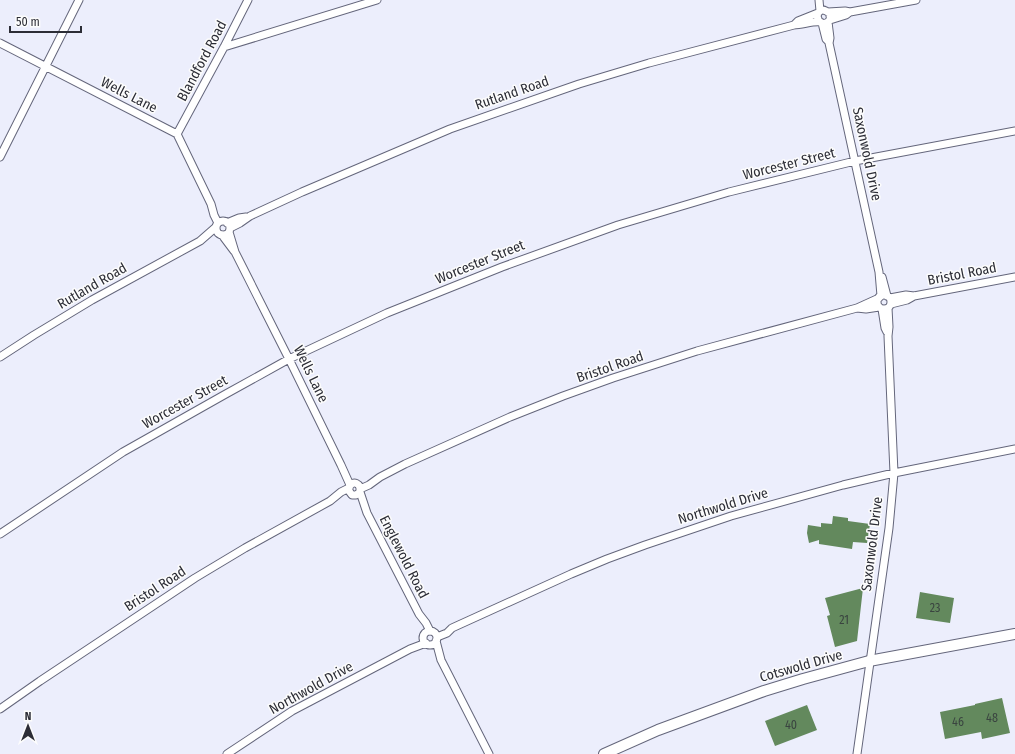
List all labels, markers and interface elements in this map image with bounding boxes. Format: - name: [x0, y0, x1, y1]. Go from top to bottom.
- scale bar: [10, 8, 81, 34]
- text: 50 m: [16, 15, 40, 29]
- street label: Blandford Road: [174, 18, 230, 104]
- street label: Rutland Road: [473, 72, 551, 114]
- street label: Wells Lane: [98, 74, 160, 116]
- street label: Saxonwold Drive: [849, 106, 885, 202]
- street label: Worcester Street: [741, 144, 837, 184]
- street label: Worcester Street: [433, 236, 527, 288]
- street label: Rutland Road: [54, 259, 130, 313]
- street label: Bristol Road: [926, 259, 998, 289]
- street label: Wells Lane: [290, 343, 332, 405]
- street label: Bristol Road: [574, 348, 646, 386]
- street label: Worcester Street: [139, 371, 231, 432]
- street label: Northwold Drive: [676, 484, 770, 528]
- street label: Saxonwold Drive: [858, 496, 886, 592]
- street label: Englewold Road: [376, 513, 432, 601]
- street label: Bristol Road: [121, 563, 189, 615]
- house number: 23: [930, 601, 940, 615]
- house number: 21: [839, 613, 849, 627]
- street label: Cotswold Drive: [758, 646, 844, 686]
- street label: Northwold Drive: [266, 658, 356, 718]
- north arrow: [8, 706, 48, 746]
- text: N: [25, 710, 31, 723]
- house number: 48: [986, 711, 998, 725]
- house number: 46: [952, 715, 964, 729]
- house number: 40: [785, 718, 797, 732]

